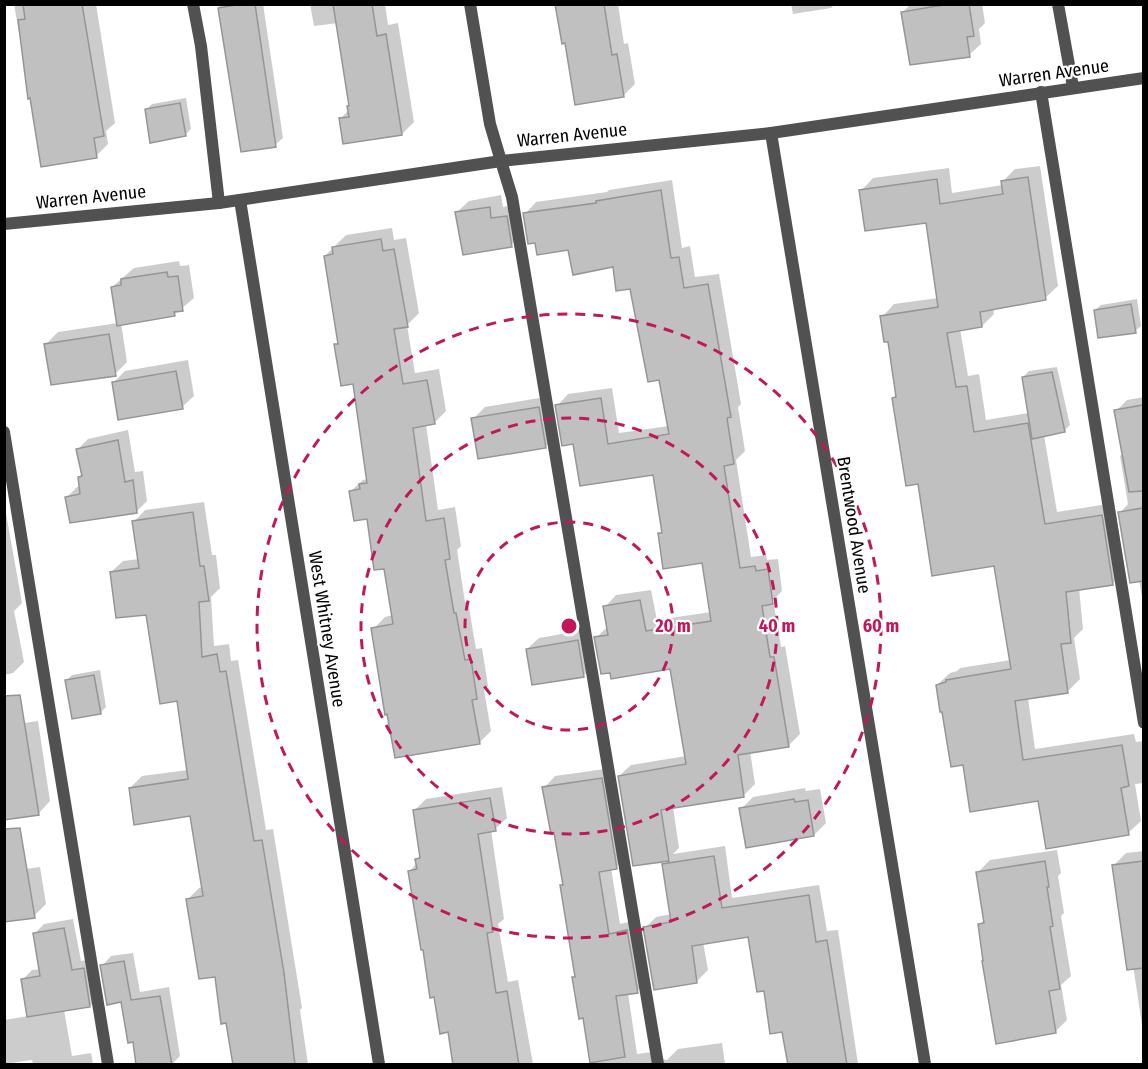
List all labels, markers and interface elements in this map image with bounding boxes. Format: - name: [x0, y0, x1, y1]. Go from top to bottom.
- street label: Warren Avenue: [998, 54, 1110, 92]
- street label: Warren Avenue: [516, 118, 628, 152]
- street label: Warren Avenue: [35, 180, 147, 214]
- street label: Brentwood Avenue: [832, 455, 876, 595]
- street label: West Whitney Avenue: [304, 549, 350, 709]
- text: 20 m: [654, 615, 691, 637]
- text: 40 m: [759, 615, 795, 637]
- text: 60 m: [863, 615, 899, 637]
- centre of rings: [559, 616, 579, 636]

